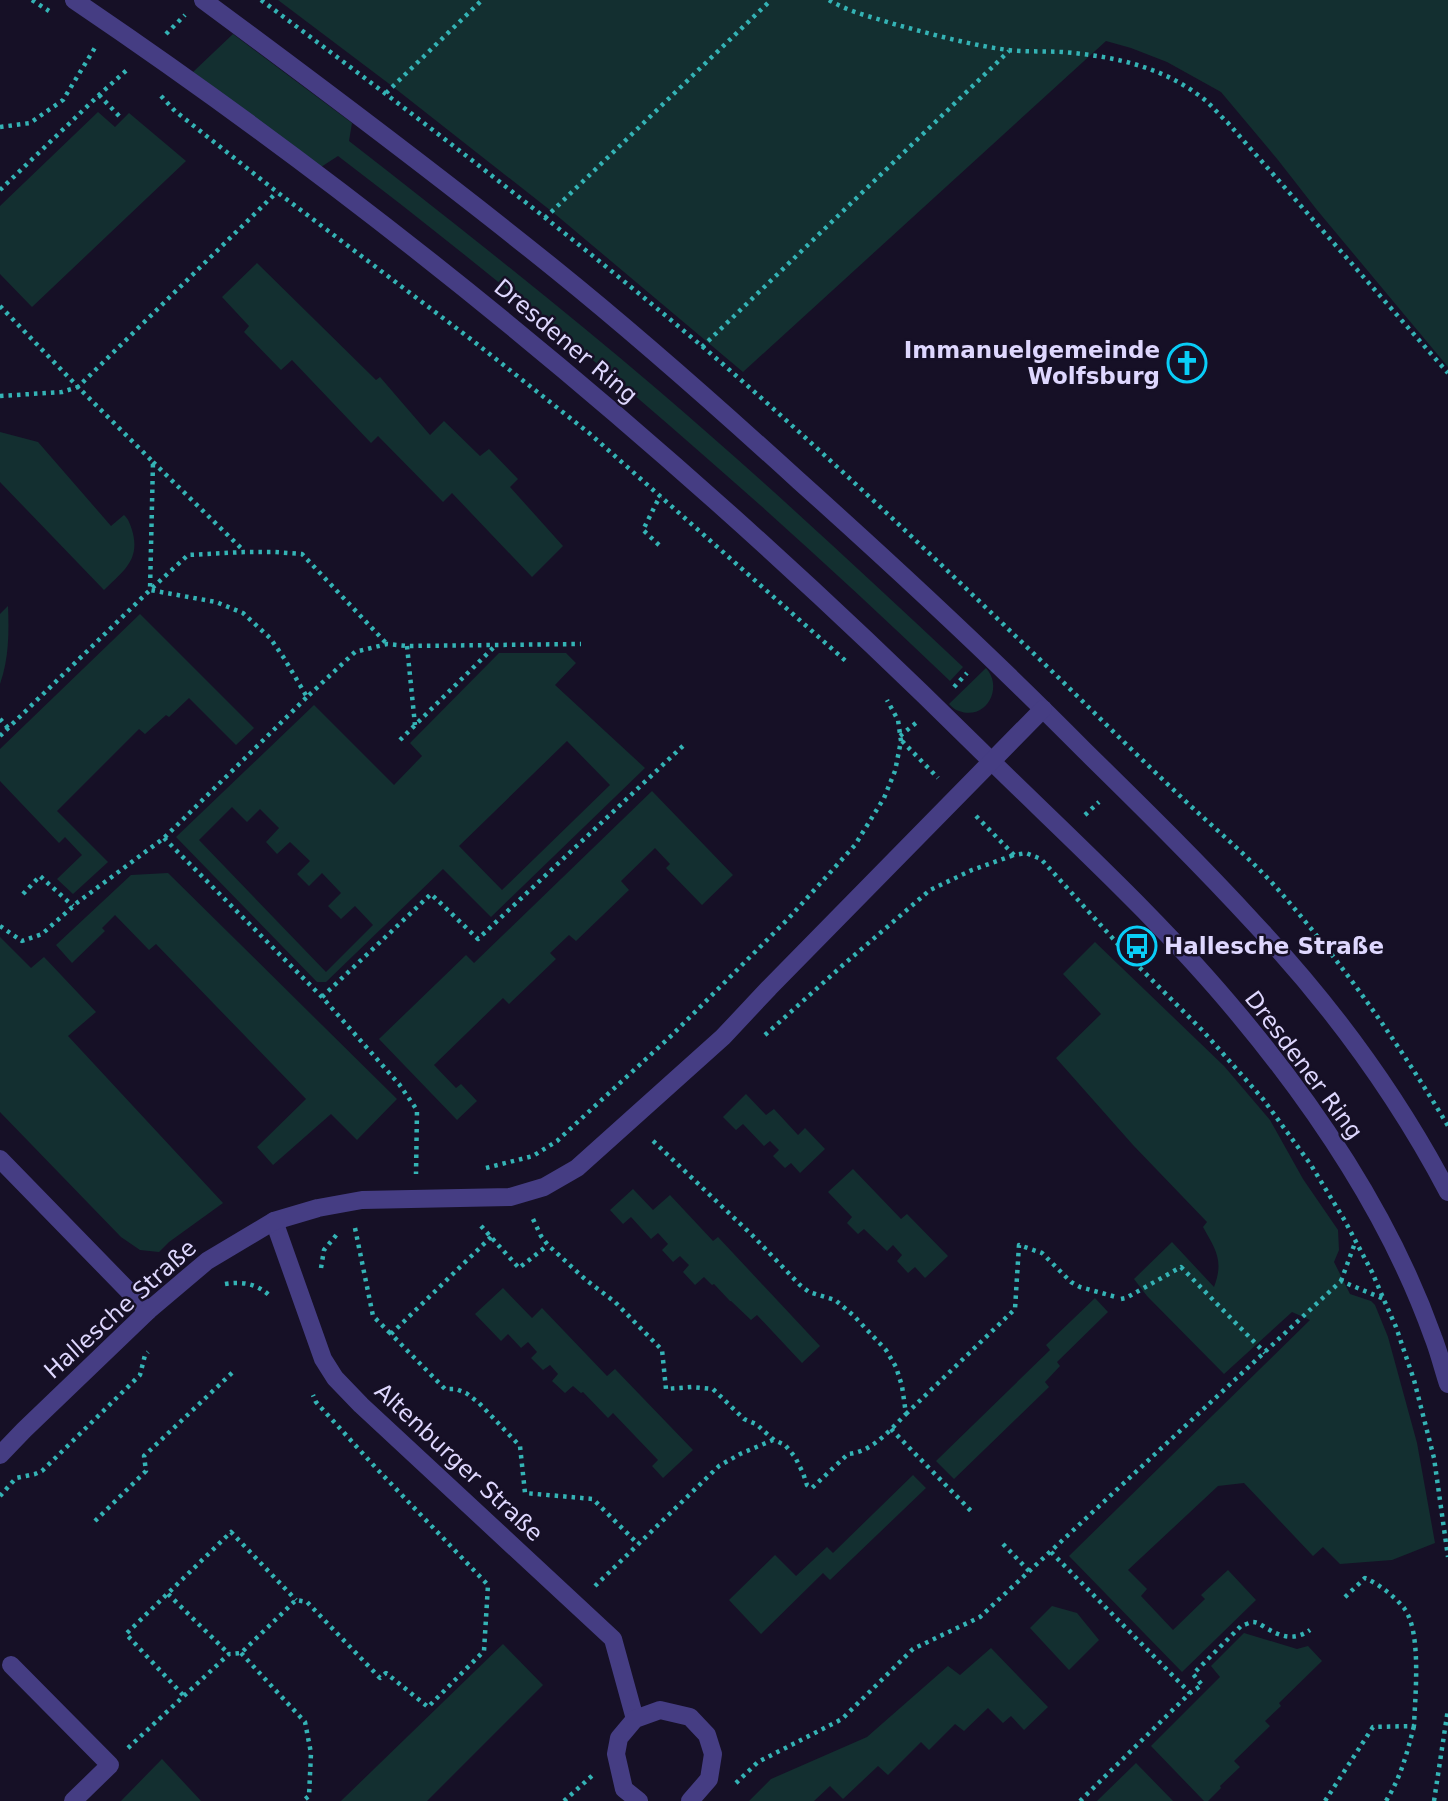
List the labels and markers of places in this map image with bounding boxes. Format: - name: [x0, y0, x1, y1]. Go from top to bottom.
- place label: Immanuelgemeinde Wolfsburg: [904, 337, 1160, 389]
- church icon: Immanuelgemeinde Wolfsburg: [1166, 342, 1208, 384]
- bus stop icon: Hallesche Straße: [1116, 925, 1158, 967]
- place label: Hallesche Straße: [1164, 933, 1384, 959]

